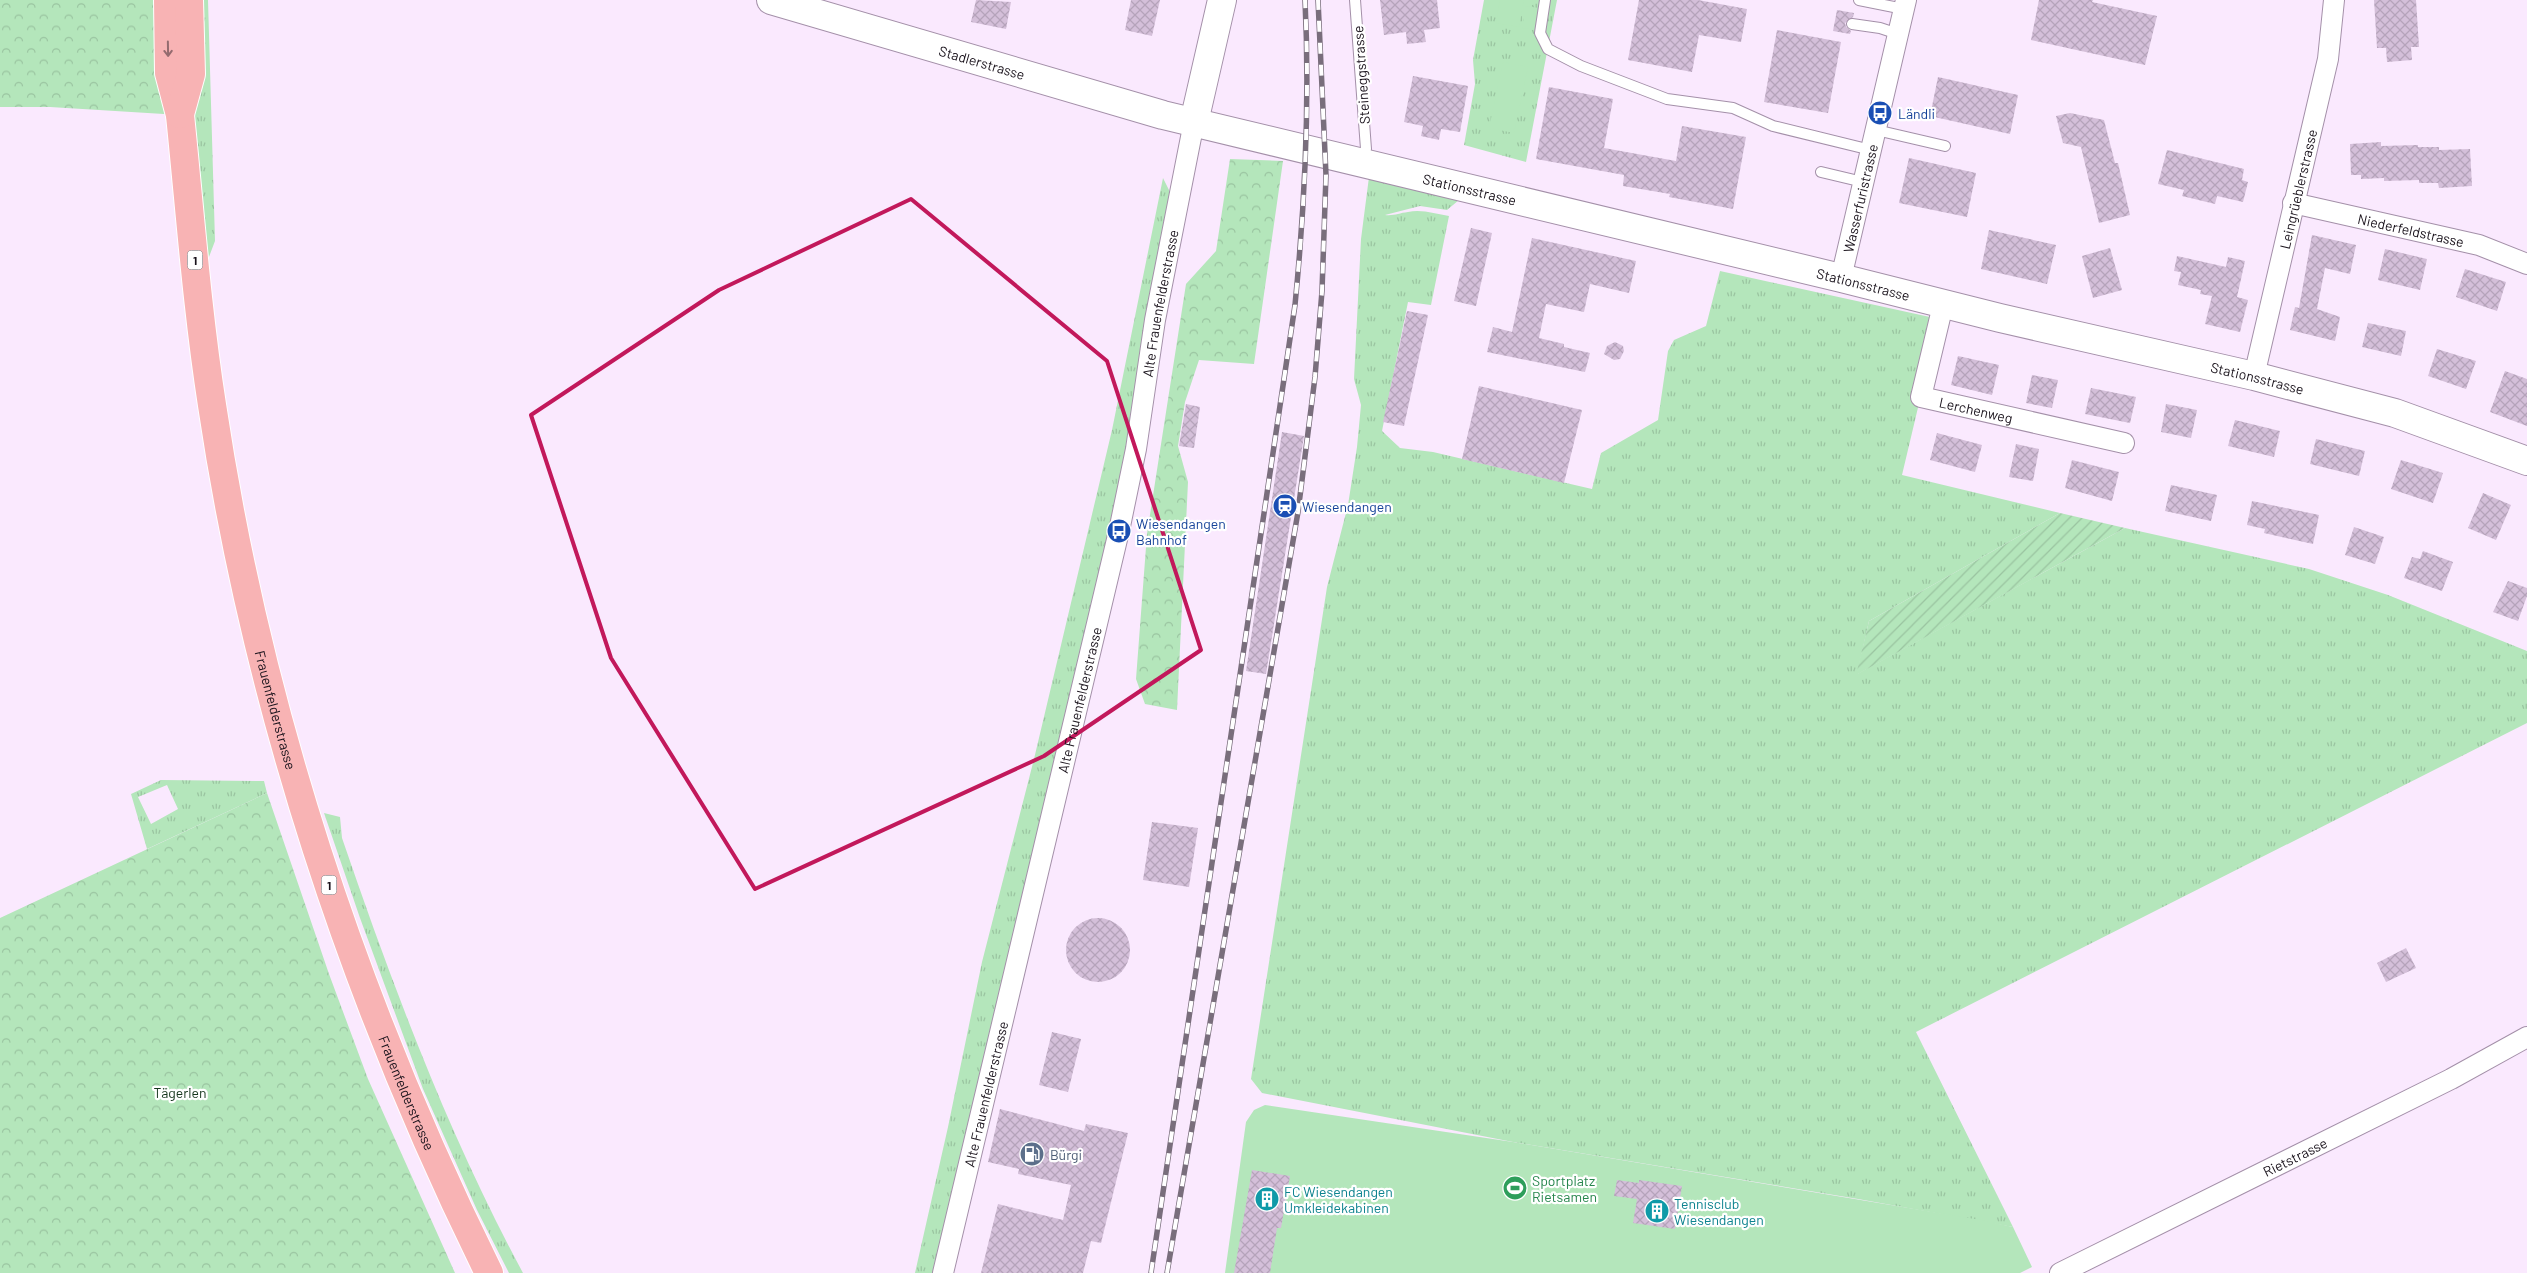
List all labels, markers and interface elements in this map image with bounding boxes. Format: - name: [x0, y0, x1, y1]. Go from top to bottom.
- street label: Steineggstrasse: [1349, 25, 1373, 125]
- one-way arrow: [164, 40, 173, 56]
- street label: Stadlerstrasse: [937, 41, 1027, 83]
- bus stop icon: Ländli: [1867, 100, 1893, 126]
- place label: Ländli: [1898, 105, 1935, 122]
- street label: Leingrüeblerstrasse: [2275, 127, 2320, 251]
- street label: Wasserfuristrasse: [1839, 142, 1881, 254]
- street label: Stationsstrasse: [1421, 169, 1518, 208]
- street label: Niederfeldstrasse: [2356, 209, 2466, 250]
- street label: Alte Frauenfelderstrasse: [1138, 228, 1181, 378]
- road number: 1: [188, 250, 202, 270]
- street label: Stationsstrasse: [1815, 264, 1912, 304]
- street label: Stationsstrasse: [2209, 358, 2306, 397]
- street label: Lerchenweg: [1938, 393, 2014, 426]
- station icon: Wiesendangen: [1272, 493, 1298, 519]
- place label: Wiesendangen: [1302, 498, 1392, 515]
- place label: Wiesendangen Bahnhof: [1136, 515, 1226, 548]
- bus stop icon: Wiesendangen Bahnhof: [1106, 518, 1132, 544]
- street label: Alte Frauenfelderstrasse: [1053, 625, 1104, 775]
- street label: Frauenfelderstrasse: [252, 649, 300, 771]
- road number: 1: [322, 876, 336, 894]
- street label: Alte Frauenfelderstrasse: [960, 1019, 1011, 1169]
- street label: Frauenfelderstrasse: [376, 1033, 439, 1153]
- park label: Tägerlen: [153, 1084, 207, 1101]
- street label: Rietstrasse: [2260, 1134, 2330, 1180]
- fuel station icon: Bürgi: [1019, 1141, 1045, 1167]
- place label: Bürgi: [1050, 1146, 1082, 1163]
- place label: Sportplatz Rietsamen: [1532, 1172, 1597, 1205]
- sports icon: Sportplatz Rietsamen: [1502, 1175, 1528, 1201]
- place label: FC Wiesendangen Umkleidekabinen: [1284, 1183, 1393, 1216]
- building icon: FC Wiesendangen Umkleidekabinen: [1254, 1186, 1280, 1212]
- place label: Tennisclub Wiesendangen: [1674, 1195, 1764, 1228]
- building icon: Tennisclub Wiesendangen: [1644, 1198, 1670, 1224]

